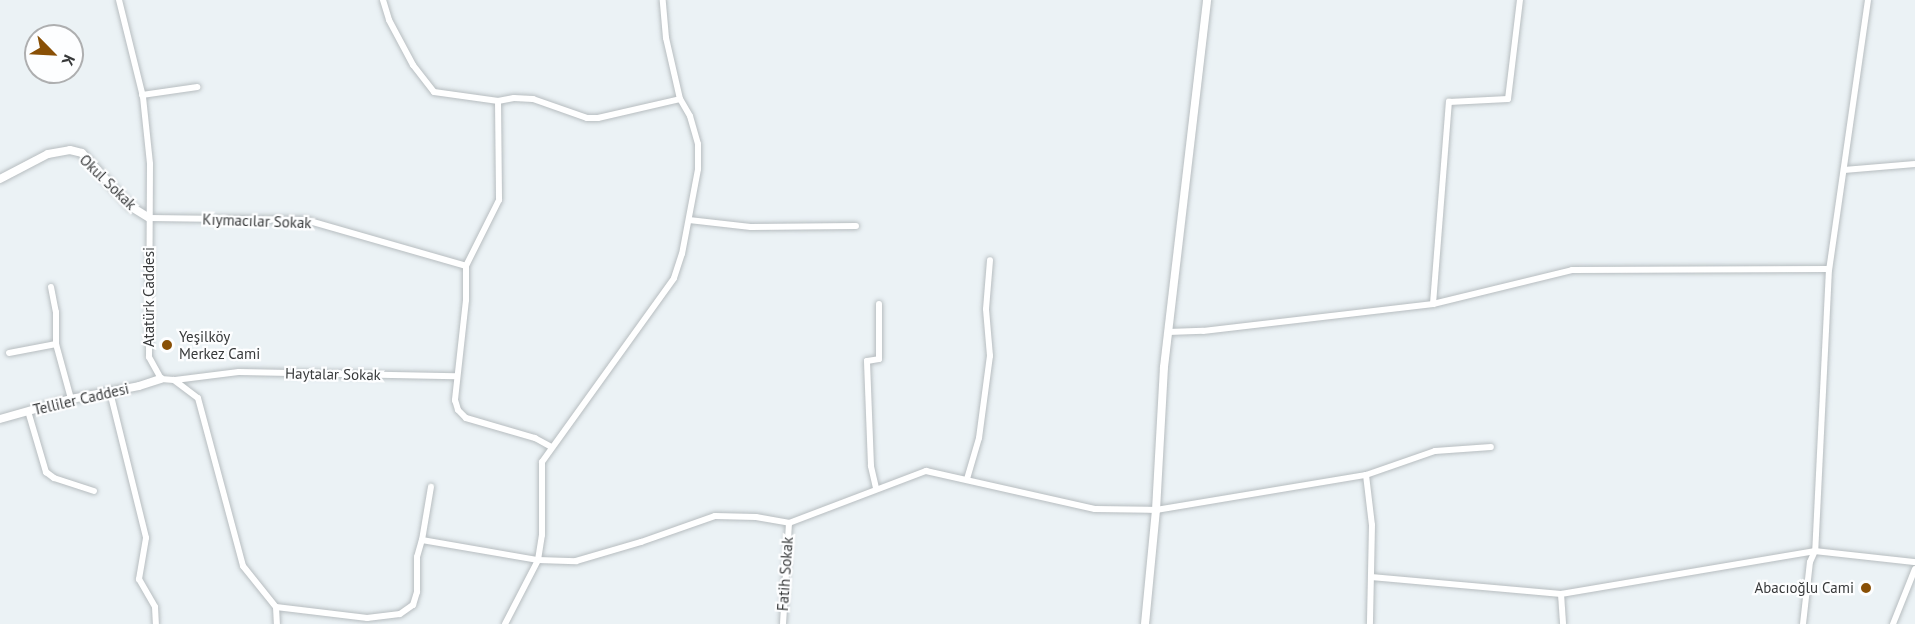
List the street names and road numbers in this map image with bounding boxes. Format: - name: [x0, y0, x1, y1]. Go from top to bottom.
- street label: Okul Sokak: [76, 151, 140, 213]
- street label: Kıymacılar Sokak: [202, 210, 312, 232]
- street label: Atatürk Caddesi: [140, 247, 158, 347]
- street label: Haytalar Sokak: [285, 364, 381, 384]
- street label: Telliler Caddesi: [31, 379, 131, 419]
- street label: Fatih Sokak: [773, 536, 797, 612]

